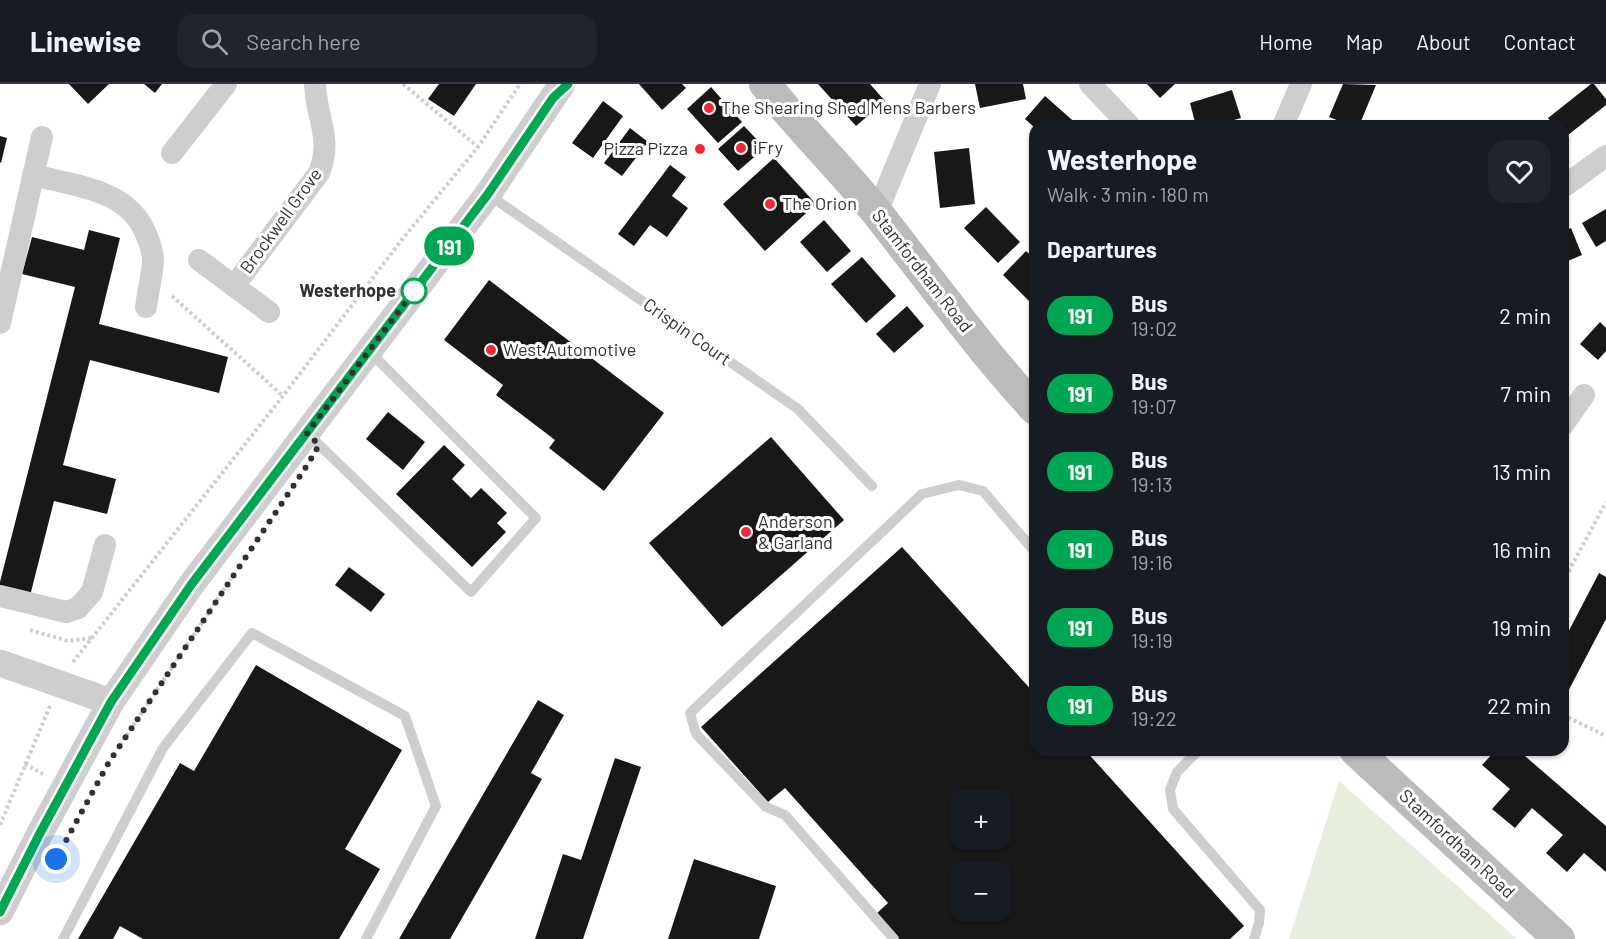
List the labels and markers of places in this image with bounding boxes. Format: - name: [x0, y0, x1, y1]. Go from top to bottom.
- place label: The Shearing Shed Mens Barbers: [721, 96, 976, 118]
- marker: The Shearing Shed Mens Barbers: [702, 101, 716, 115]
- place label: iFry: [753, 136, 783, 158]
- place label: Pizza Pizza: [603, 137, 688, 159]
- marker: iFry: [734, 141, 748, 155]
- marker: Pizza Pizza: [693, 142, 707, 156]
- place label: The Orion: [782, 192, 857, 214]
- marker: The Orion: [763, 197, 777, 211]
- marker: Westerhope: [401, 278, 427, 304]
- place label: Westerhope: [299, 279, 396, 301]
- place label: West Automotive: [503, 338, 636, 360]
- marker: West Automotive: [484, 343, 498, 357]
- place label: Anderson & Garland: [758, 510, 833, 553]
- marker: Anderson & Garland: [739, 525, 753, 539]

